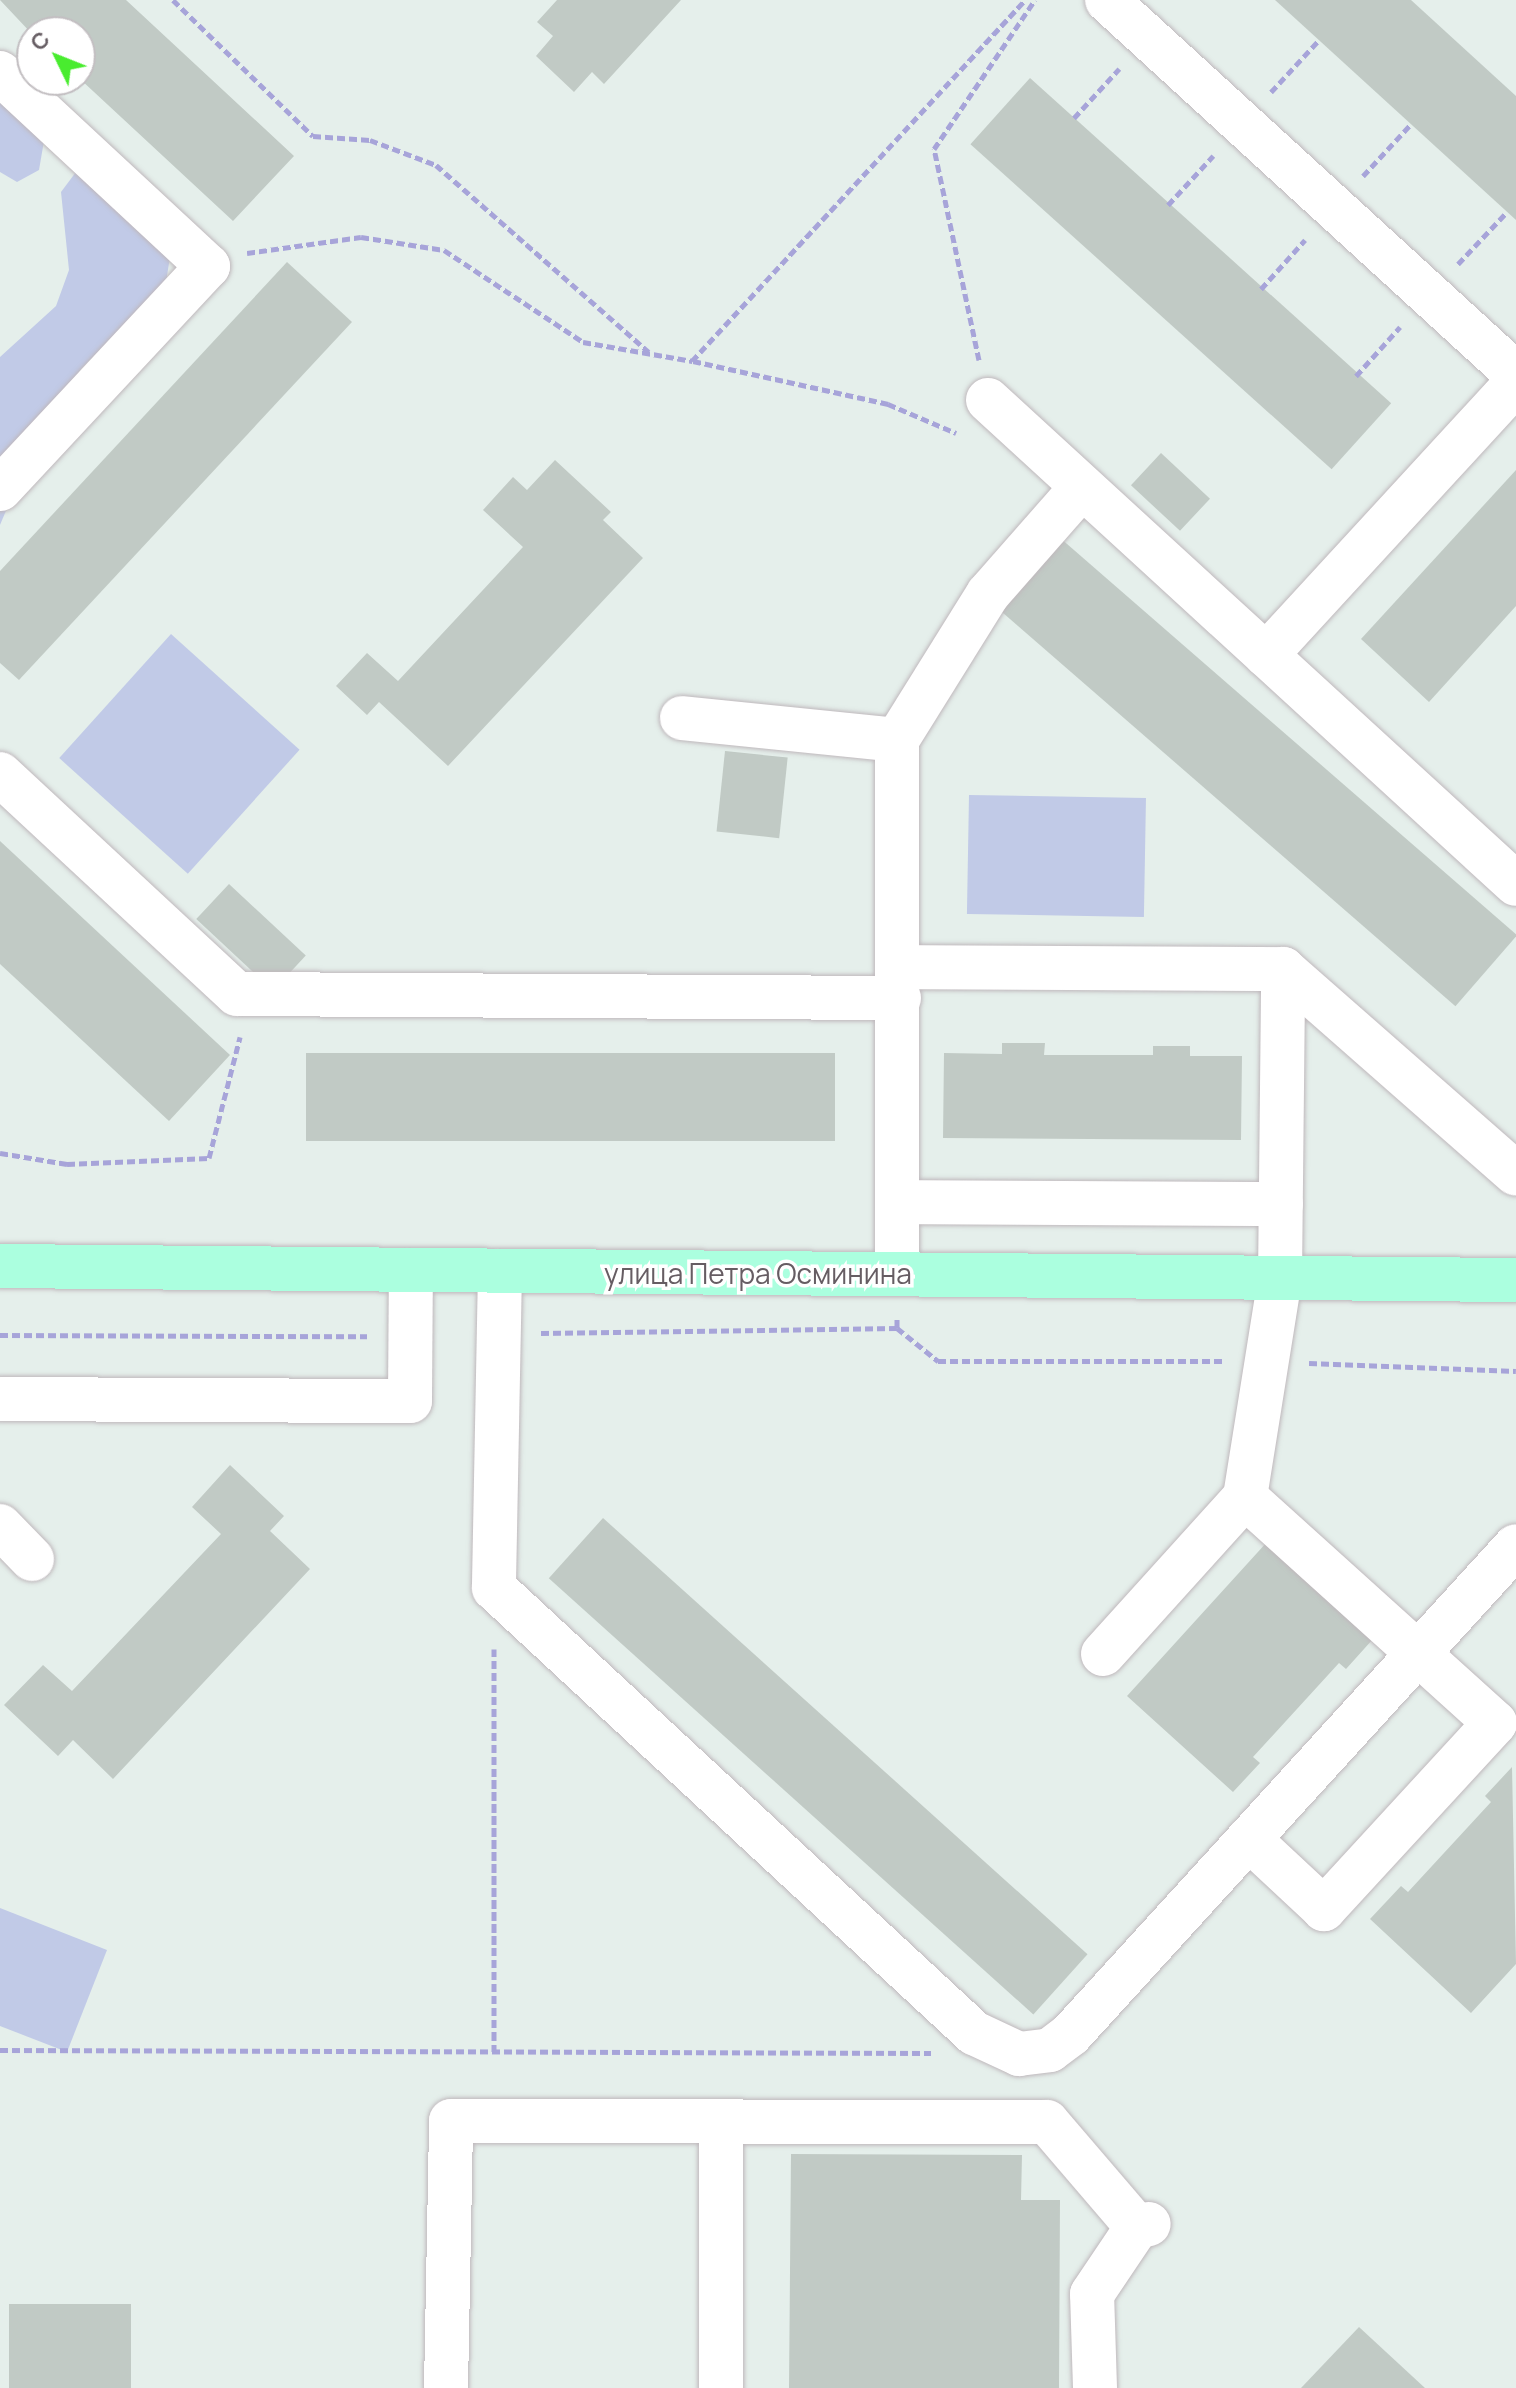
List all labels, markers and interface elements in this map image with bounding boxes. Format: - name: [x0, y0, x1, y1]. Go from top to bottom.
- north arrow: [16, 16, 96, 96]
- text: С: [23, 25, 56, 57]
- street label: улица Петра Осминина: [604, 1256, 912, 1290]

